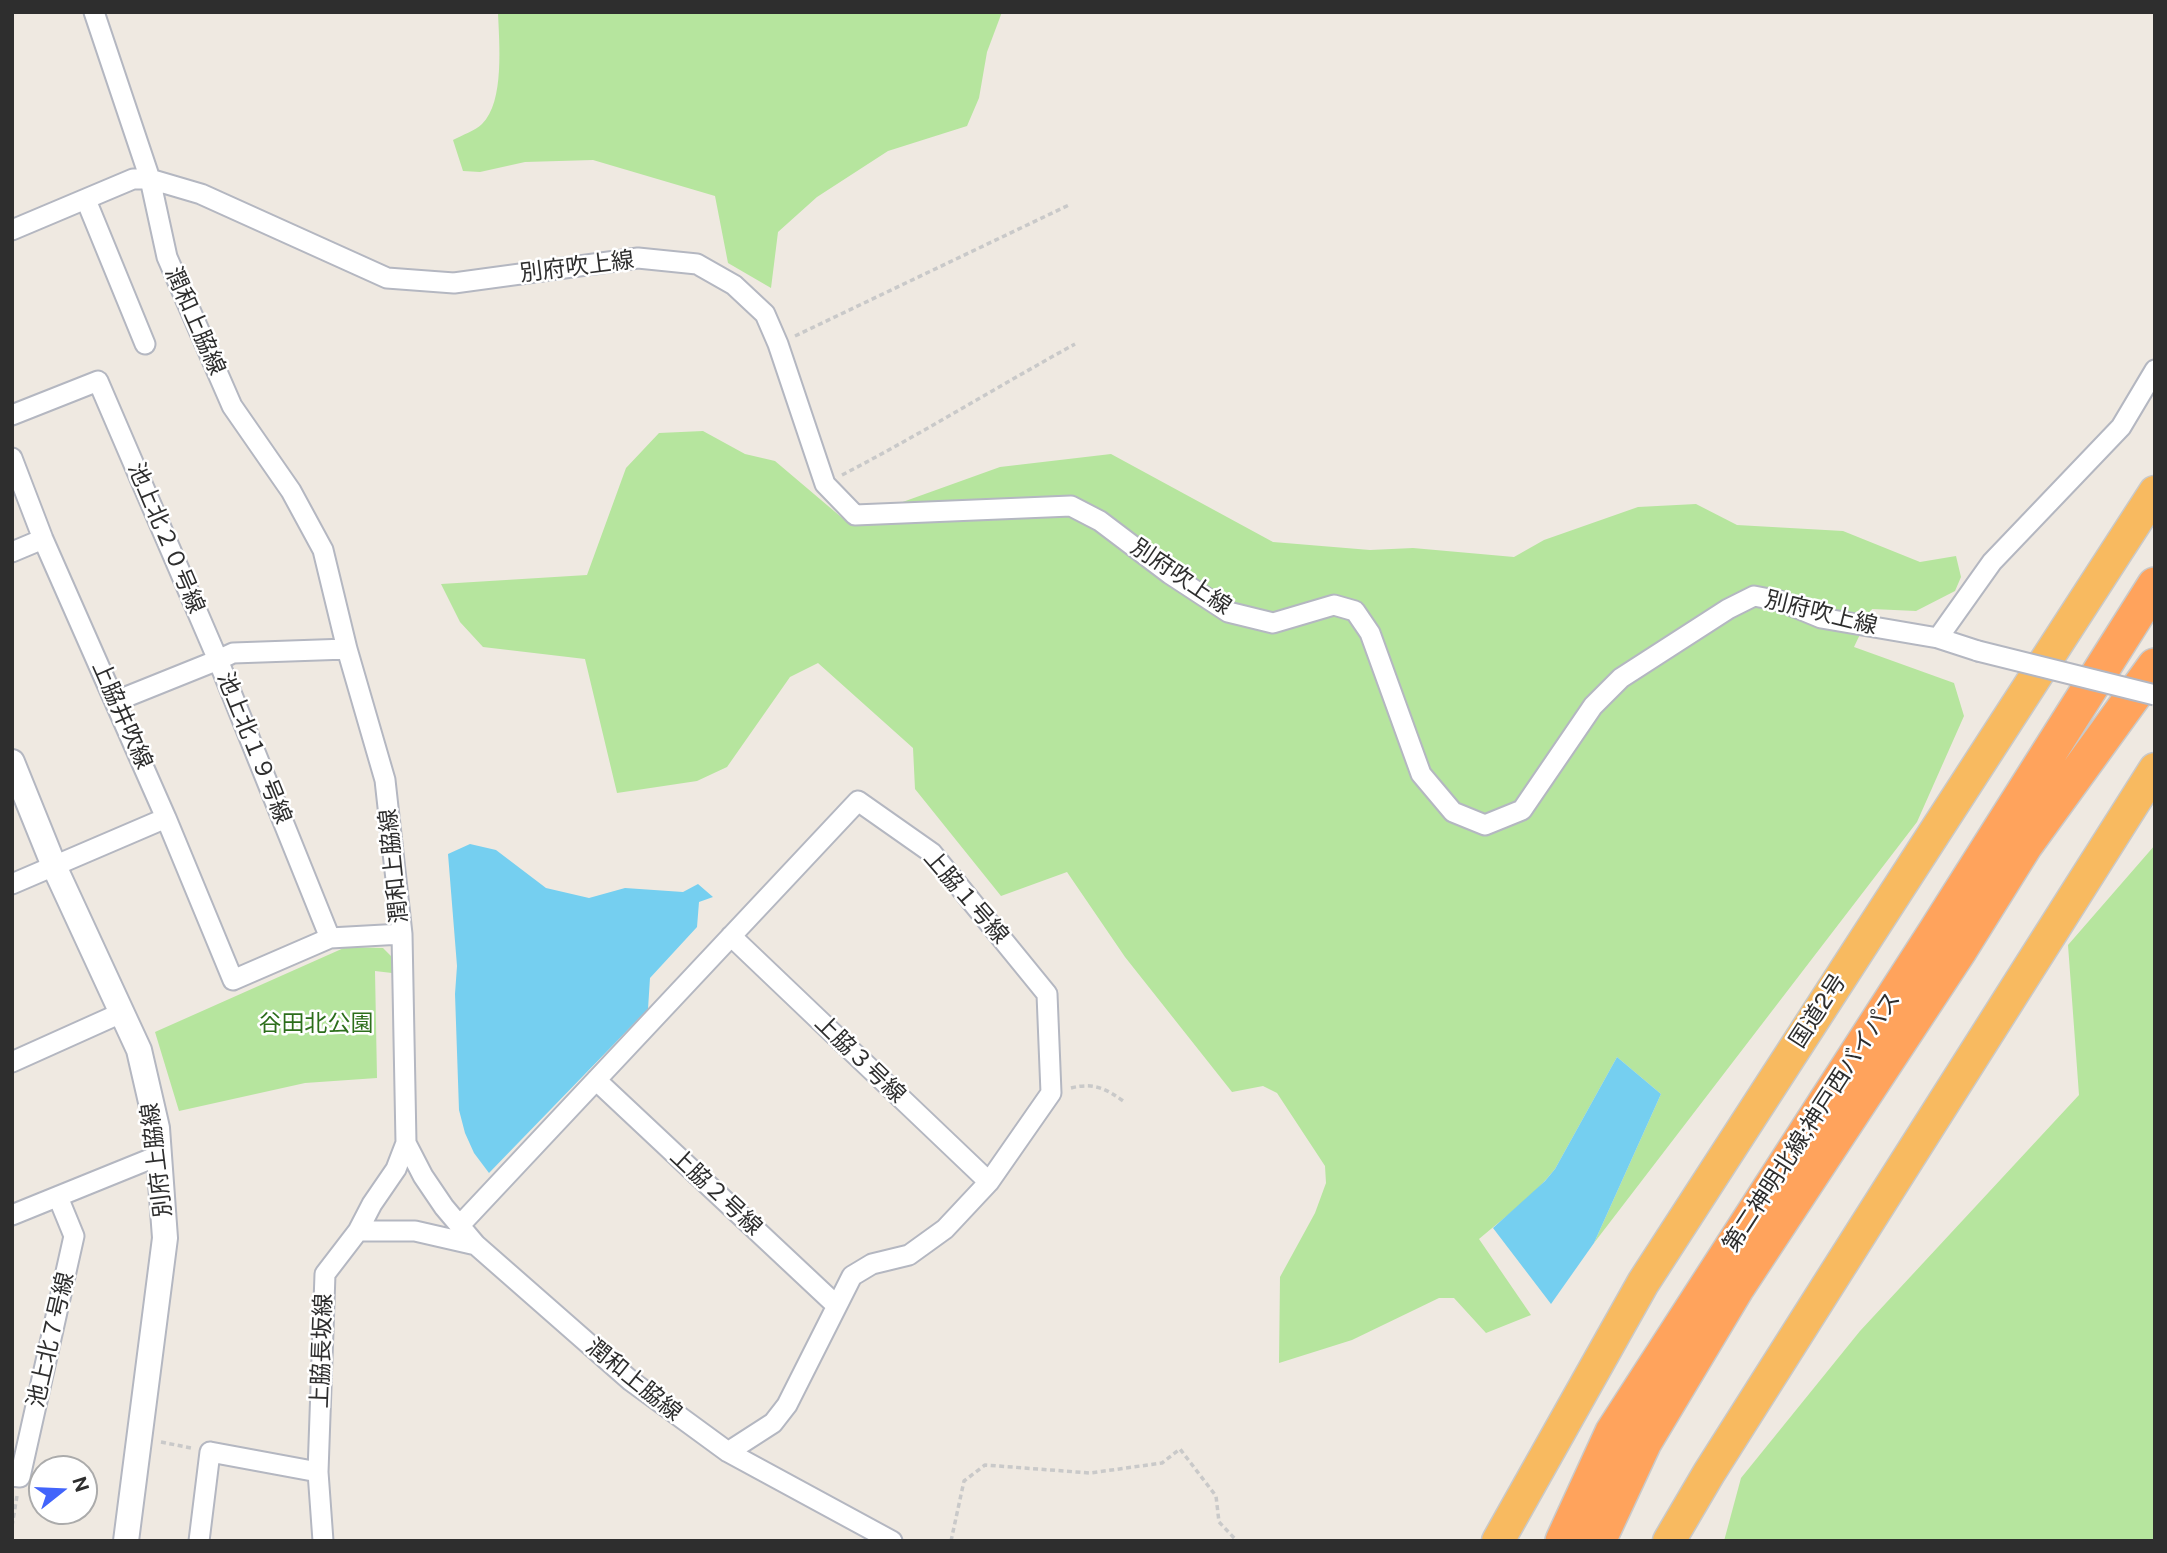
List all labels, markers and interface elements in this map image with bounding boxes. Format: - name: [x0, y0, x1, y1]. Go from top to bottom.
- street label: 別府吹上線: [518, 246, 636, 288]
- street label: 潤和上脇線: [159, 263, 231, 379]
- street label: 池上北２０号線: [122, 459, 210, 617]
- street label: 別府吹上線: [1126, 533, 1236, 621]
- street label: 別府吹上線: [1762, 586, 1880, 640]
- street label: 上脇井吹線: [86, 657, 158, 773]
- street label: 池上北１９号線: [211, 668, 297, 828]
- street label: 潤和上脇線: [374, 807, 414, 925]
- street label: 上脇１号線: [918, 845, 1014, 949]
- street label: 国道2号: [1784, 969, 1852, 1053]
- street label: 第二神明北線;神戸西バイパス: [1717, 987, 1907, 1257]
- street label: 上脇３号線: [809, 1009, 911, 1109]
- park label: 谷田北公園: [259, 1010, 373, 1038]
- street label: 別府上脇線: [136, 1101, 178, 1219]
- street label: 上脇２号線: [665, 1143, 767, 1241]
- street label: 池上北７号線: [22, 1270, 80, 1410]
- street label: 上脇長坂線: [306, 1293, 338, 1409]
- street label: 潤和上脇線: [581, 1333, 687, 1427]
- north arrow: [28, 1455, 98, 1525]
- text: N: [68, 1474, 94, 1495]

